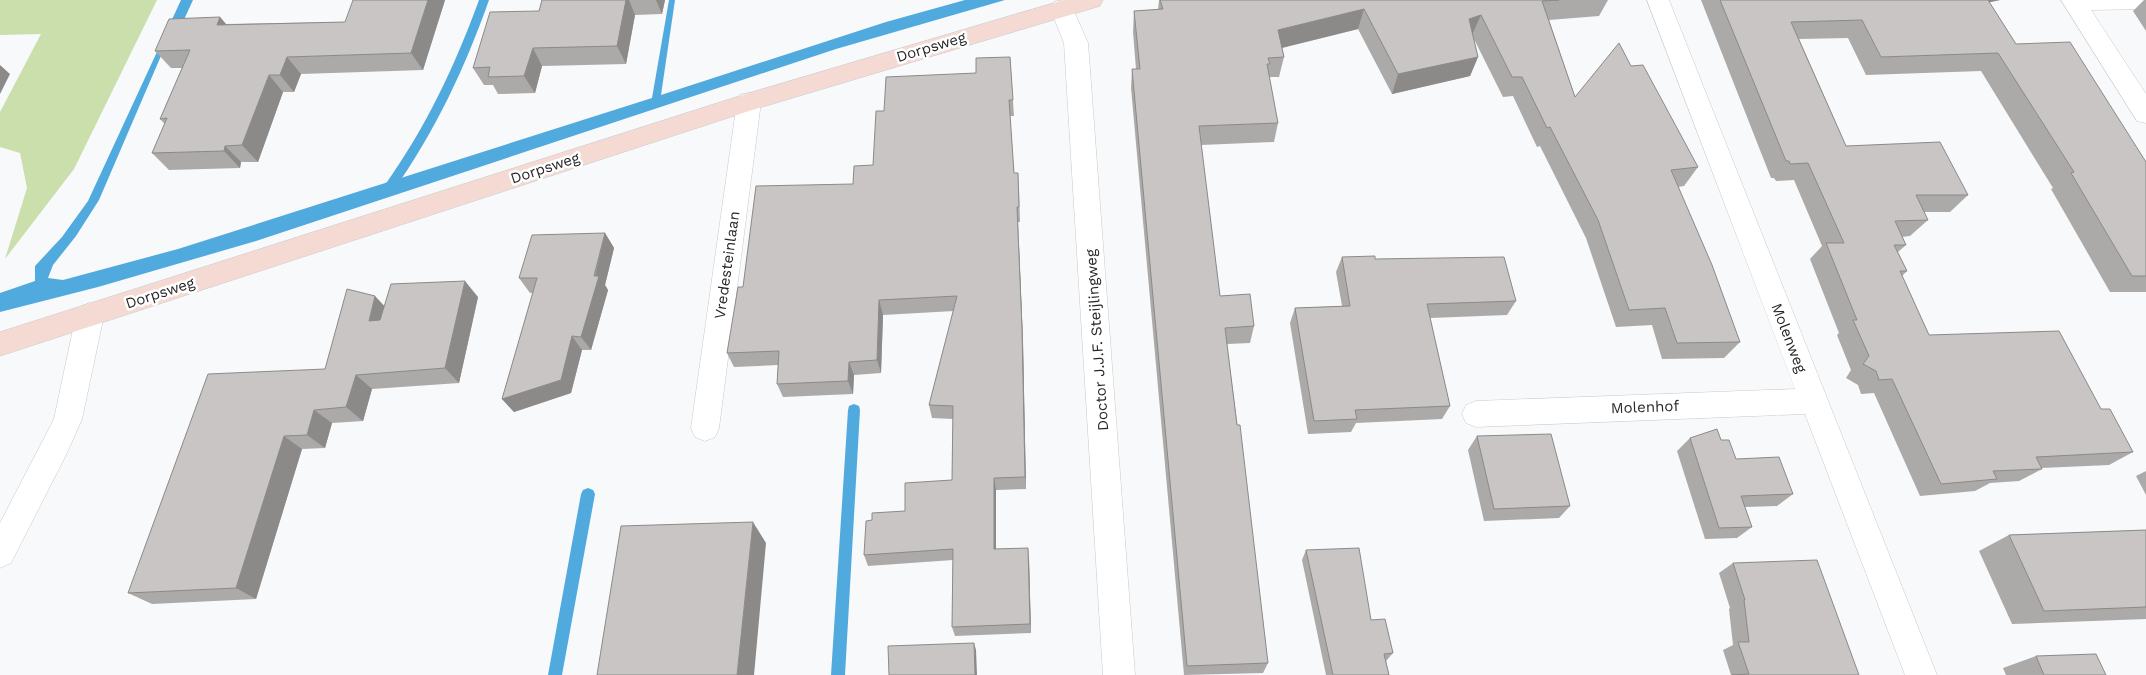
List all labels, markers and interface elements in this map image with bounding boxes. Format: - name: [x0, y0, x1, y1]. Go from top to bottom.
- street label: Dorpsweg: [894, 28, 968, 66]
- street label: Dorpsweg: [508, 148, 582, 188]
- street label: Vredesteinlaan: [711, 210, 743, 320]
- street label: Doctor J.J.F. Steijlingweg: [1082, 249, 1112, 431]
- street label: Dorpsweg: [123, 273, 197, 313]
- street label: Molenweg: [1768, 301, 1810, 375]
- street label: Molenhof: [1611, 397, 1680, 417]

